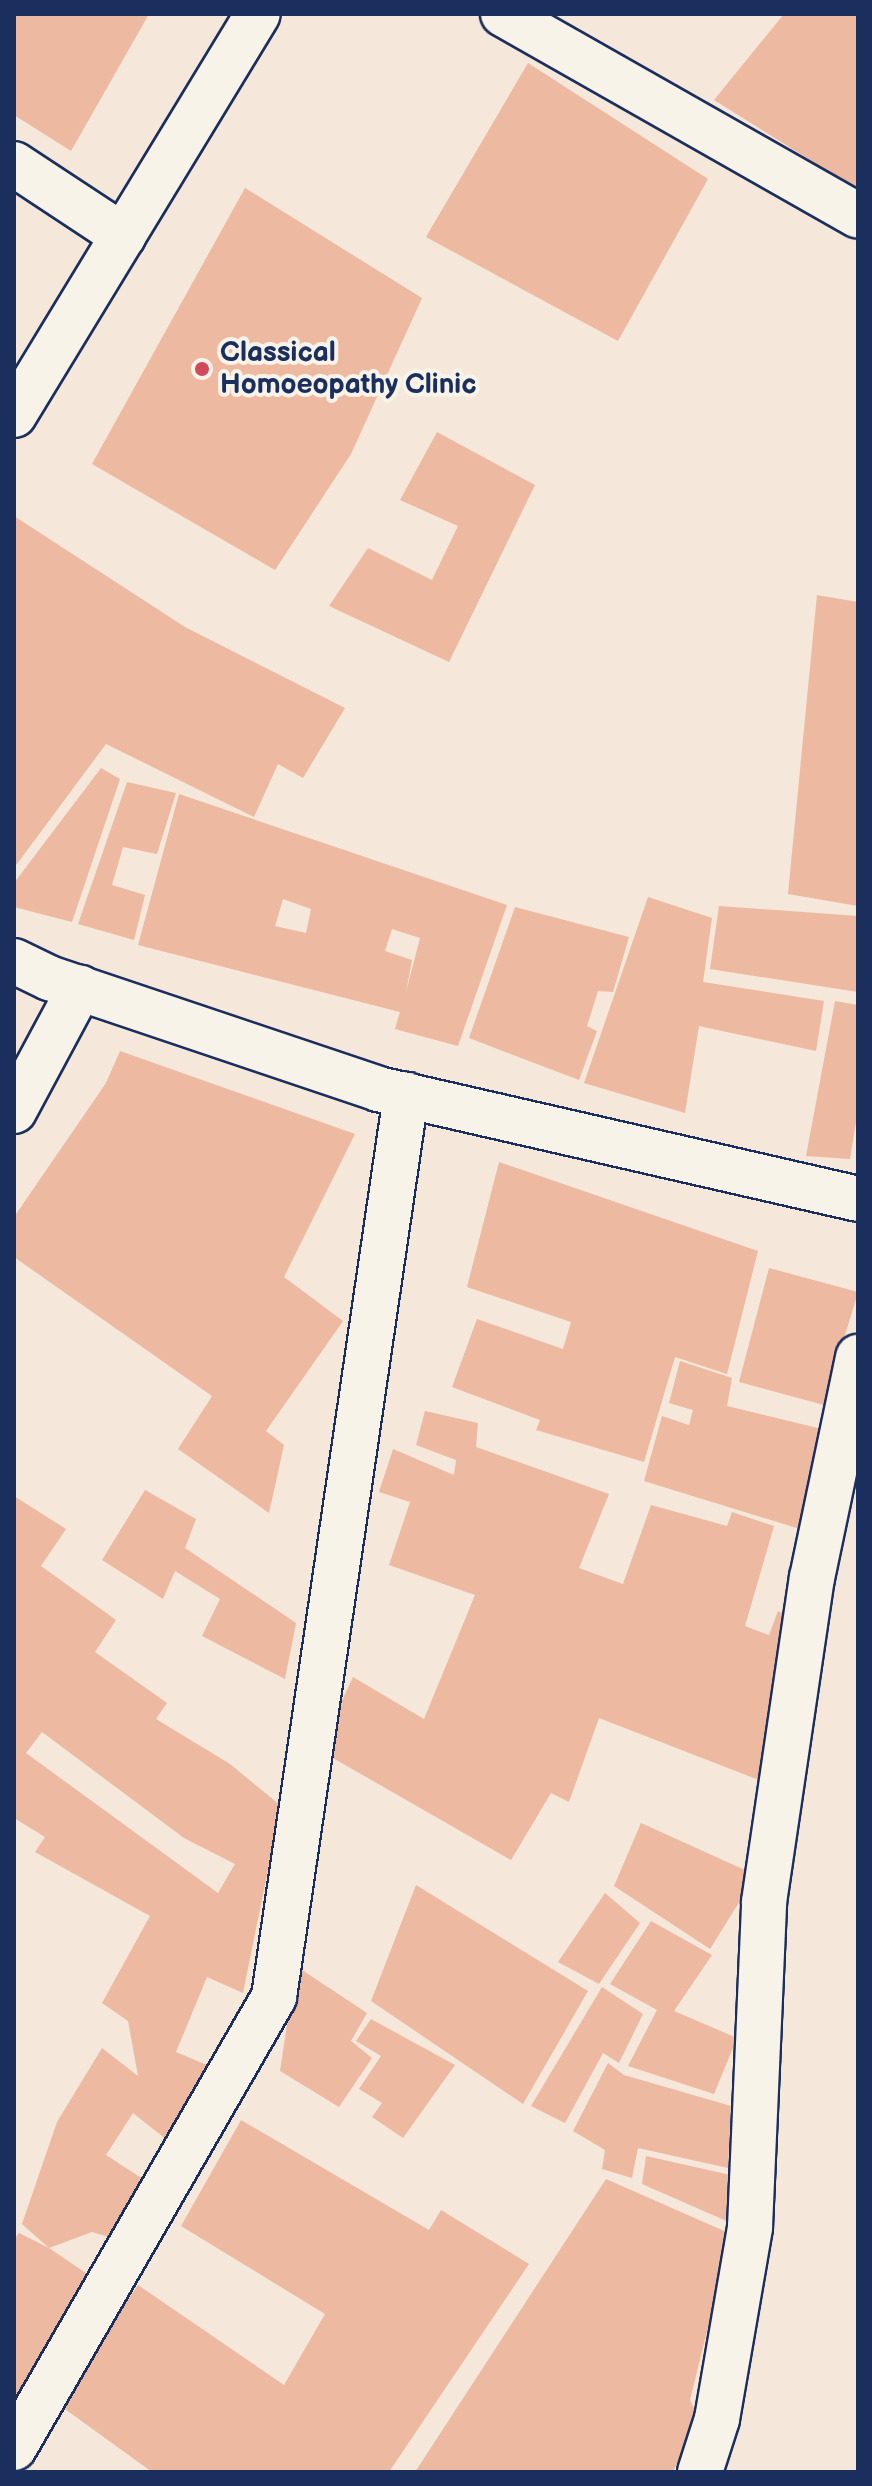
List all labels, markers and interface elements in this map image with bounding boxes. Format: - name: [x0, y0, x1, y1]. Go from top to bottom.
- place label: Classical Homoeopathy Clinic: [220, 336, 477, 402]
- marker: Classical Homoeopathy Clinic: [191, 358, 213, 380]

